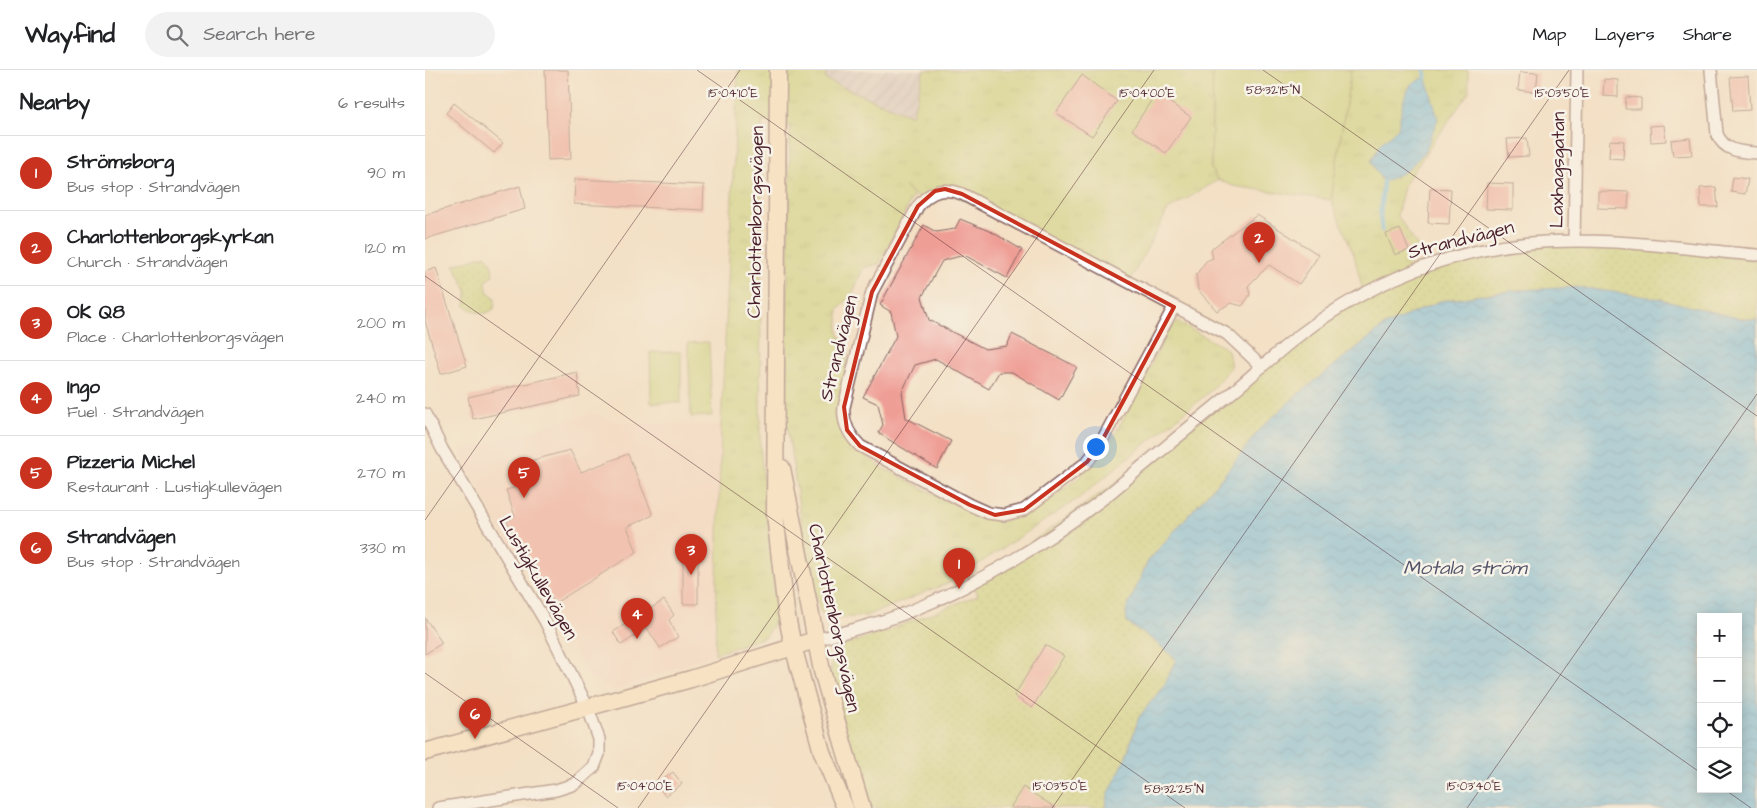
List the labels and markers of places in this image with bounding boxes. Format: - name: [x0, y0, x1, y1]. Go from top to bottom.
- pin: 2: [1243, 222, 1275, 263]
- pin: 5: [508, 457, 540, 498]
- pin: 3: [675, 534, 707, 575]
- pin: 1: [943, 548, 975, 589]
- pin: 4: [621, 598, 653, 639]
- pin: 6: [459, 698, 491, 739]

